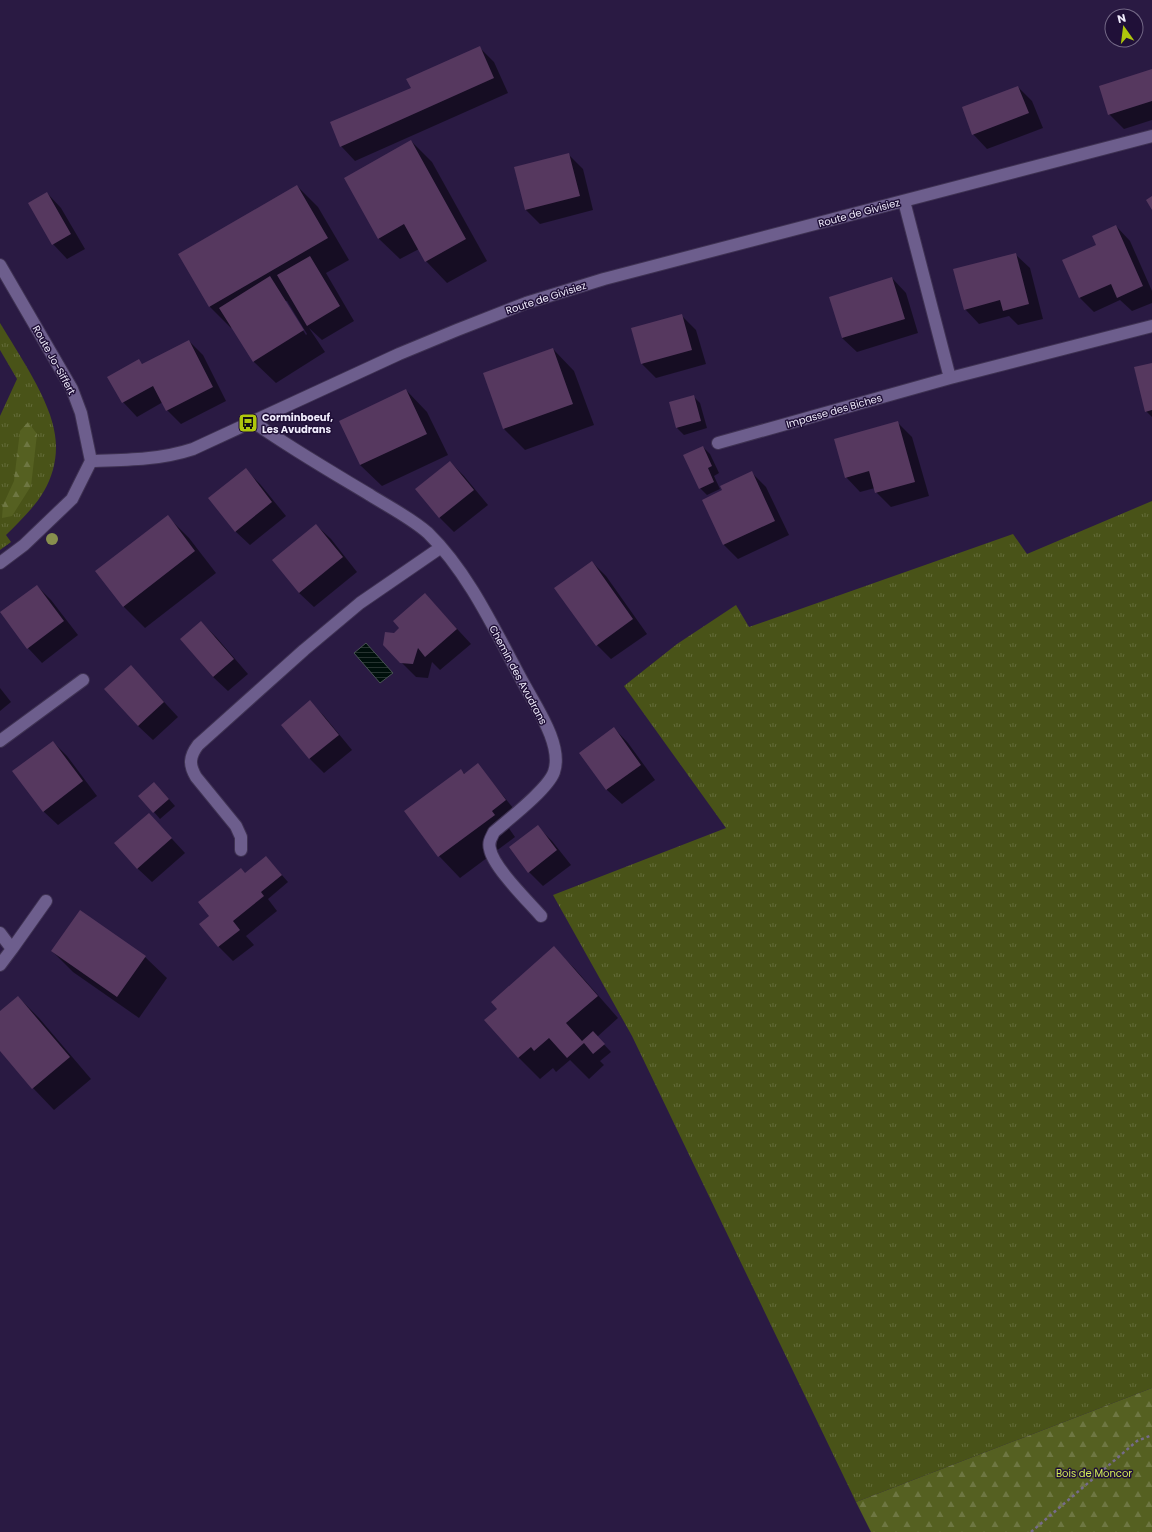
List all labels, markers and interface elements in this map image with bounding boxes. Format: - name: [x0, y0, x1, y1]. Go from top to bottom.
- north arrow: [1104, 8, 1144, 48]
- text: N: [1116, 10, 1128, 27]
- street label: Route de Givisiez: [817, 195, 902, 231]
- street label: Route de Givisiez: [504, 278, 589, 318]
- street label: Route Jo-Siffert: [29, 323, 79, 398]
- street label: Impasse des Biches: [784, 390, 884, 432]
- place label: Corminboeuf, Les Avudrans: [262, 410, 333, 437]
- bus stop icon: Corminboeuf, Les Avudrans: [237, 412, 259, 434]
- street label: Chemin des Avudrans: [485, 623, 551, 727]
- park label: Bois de Moncor: [1056, 1466, 1132, 1481]

